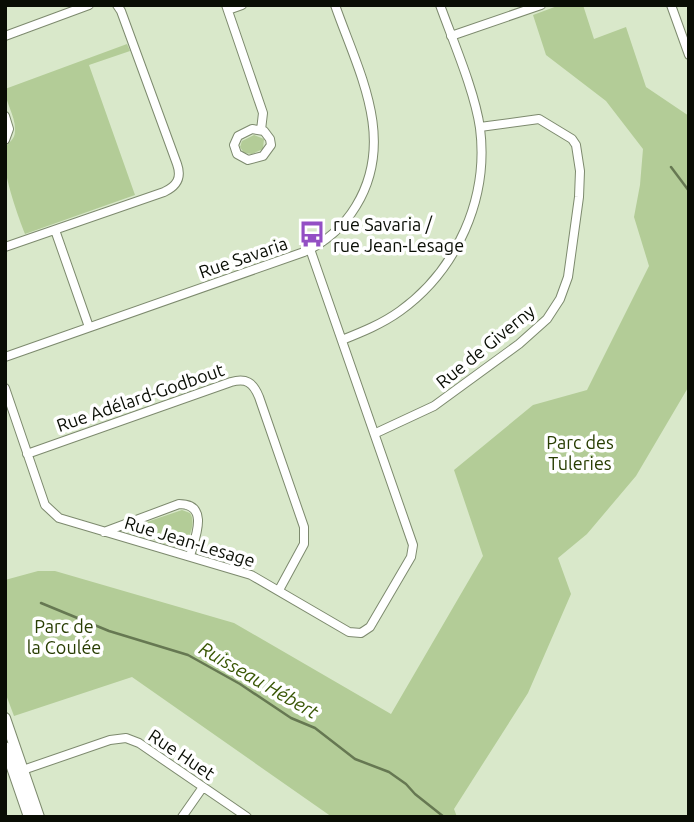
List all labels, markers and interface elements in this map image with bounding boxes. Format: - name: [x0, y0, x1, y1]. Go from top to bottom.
- place label: rue Savaria / rue Jean-Lesage: [333, 214, 464, 255]
- bus stop icon: rue Savaria / rue Jean-Lesage: [297, 219, 327, 249]
- street label: Rue Savaria: [196, 232, 290, 282]
- street label: Rue de Giverny: [432, 300, 538, 392]
- street label: Rue Adélard-Godbout: [54, 359, 226, 435]
- park label: Parc des Tuleries: [546, 432, 614, 473]
- street label: Rue Jean-Lesage: [122, 512, 258, 570]
- park label: Parc de la Coulée: [27, 616, 101, 657]
- water label: Ruisseau Hébert: [195, 637, 323, 723]
- street label: Rue Huet: [145, 725, 219, 783]

